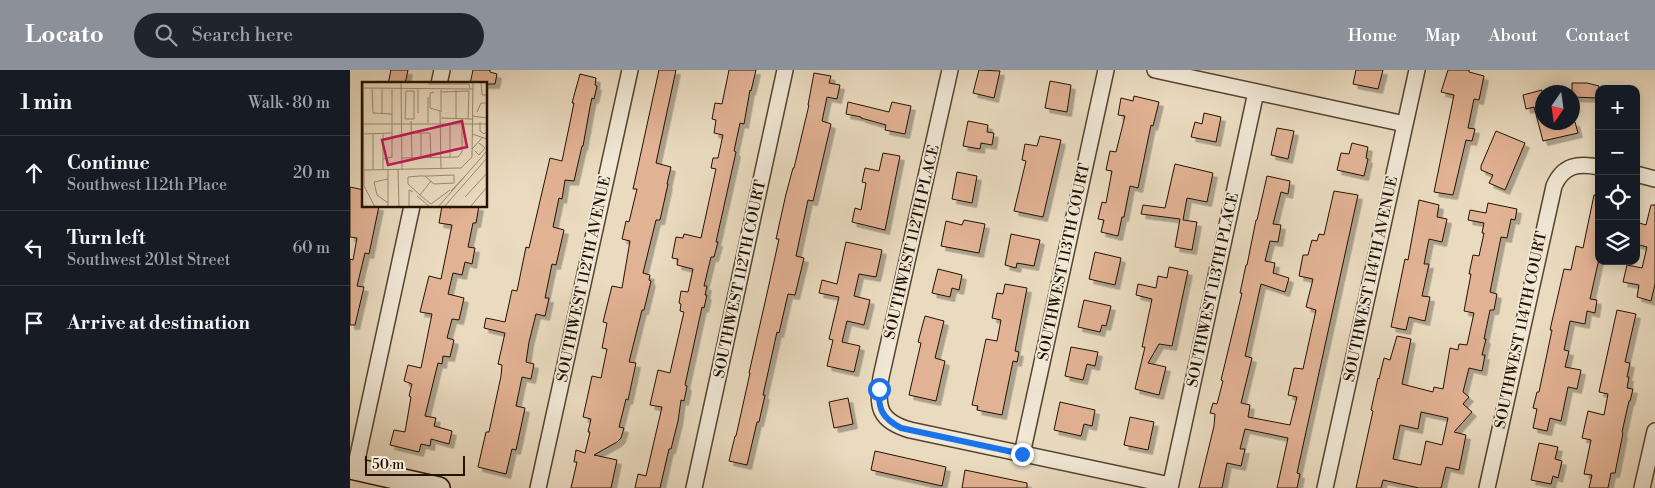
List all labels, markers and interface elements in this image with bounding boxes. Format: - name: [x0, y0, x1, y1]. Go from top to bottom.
- search box: [134, 13, 484, 58]
- text: Locato: [25, 20, 104, 50]
- icon: search: [152, 21, 180, 49]
- text: Search here: [192, 23, 293, 47]
- text: Home: [1348, 24, 1397, 47]
- text: Map: [1425, 24, 1461, 47]
- text: About: [1489, 24, 1538, 47]
- text: Contact: [1566, 24, 1630, 47]
- inset map: [362, 82, 488, 208]
- north arrow: [1535, 85, 1580, 130]
- map controls: [1595, 85, 1640, 265]
- button: +: [1595, 85, 1640, 130]
- text: 1 min: [20, 90, 72, 116]
- text: Walk · 80 m: [248, 93, 330, 113]
- button: −: [1595, 130, 1640, 175]
- street label: SOUTHWEST 112TH PLACE: [880, 143, 944, 341]
- text: Continue: [67, 151, 150, 175]
- icon: ahead: [20, 159, 48, 187]
- street label: SOUTHWEST 113TH COURT: [1034, 161, 1094, 363]
- text: 20 m: [293, 163, 330, 183]
- street label: SOUTHWEST 112TH AVENUE: [553, 174, 615, 384]
- street label: SOUTHWEST 114TH AVENUE: [1340, 174, 1402, 384]
- text: Southwest 112th Place: [67, 175, 227, 195]
- button: locate: [1595, 175, 1640, 220]
- street label: SOUTHWEST 112TH COURT: [710, 178, 770, 380]
- street label: SOUTHWEST 113TH PLACE: [1183, 191, 1243, 389]
- button: layers: [1595, 220, 1640, 265]
- text: Turn left: [67, 226, 146, 250]
- street label: SOUTHWEST 114TH COURT: [1491, 229, 1551, 431]
- icon: left: [20, 234, 48, 262]
- text: 60 m: [292, 238, 330, 258]
- text: Southwest 201st Street: [67, 250, 230, 270]
- icon: arrive: [20, 309, 48, 337]
- text: Arrive at destination: [67, 311, 250, 335]
- route start: [868, 378, 891, 401]
- route end: [1011, 443, 1034, 466]
- scale bar: [365, 453, 465, 476]
- text: 50 m: [372, 456, 404, 474]

